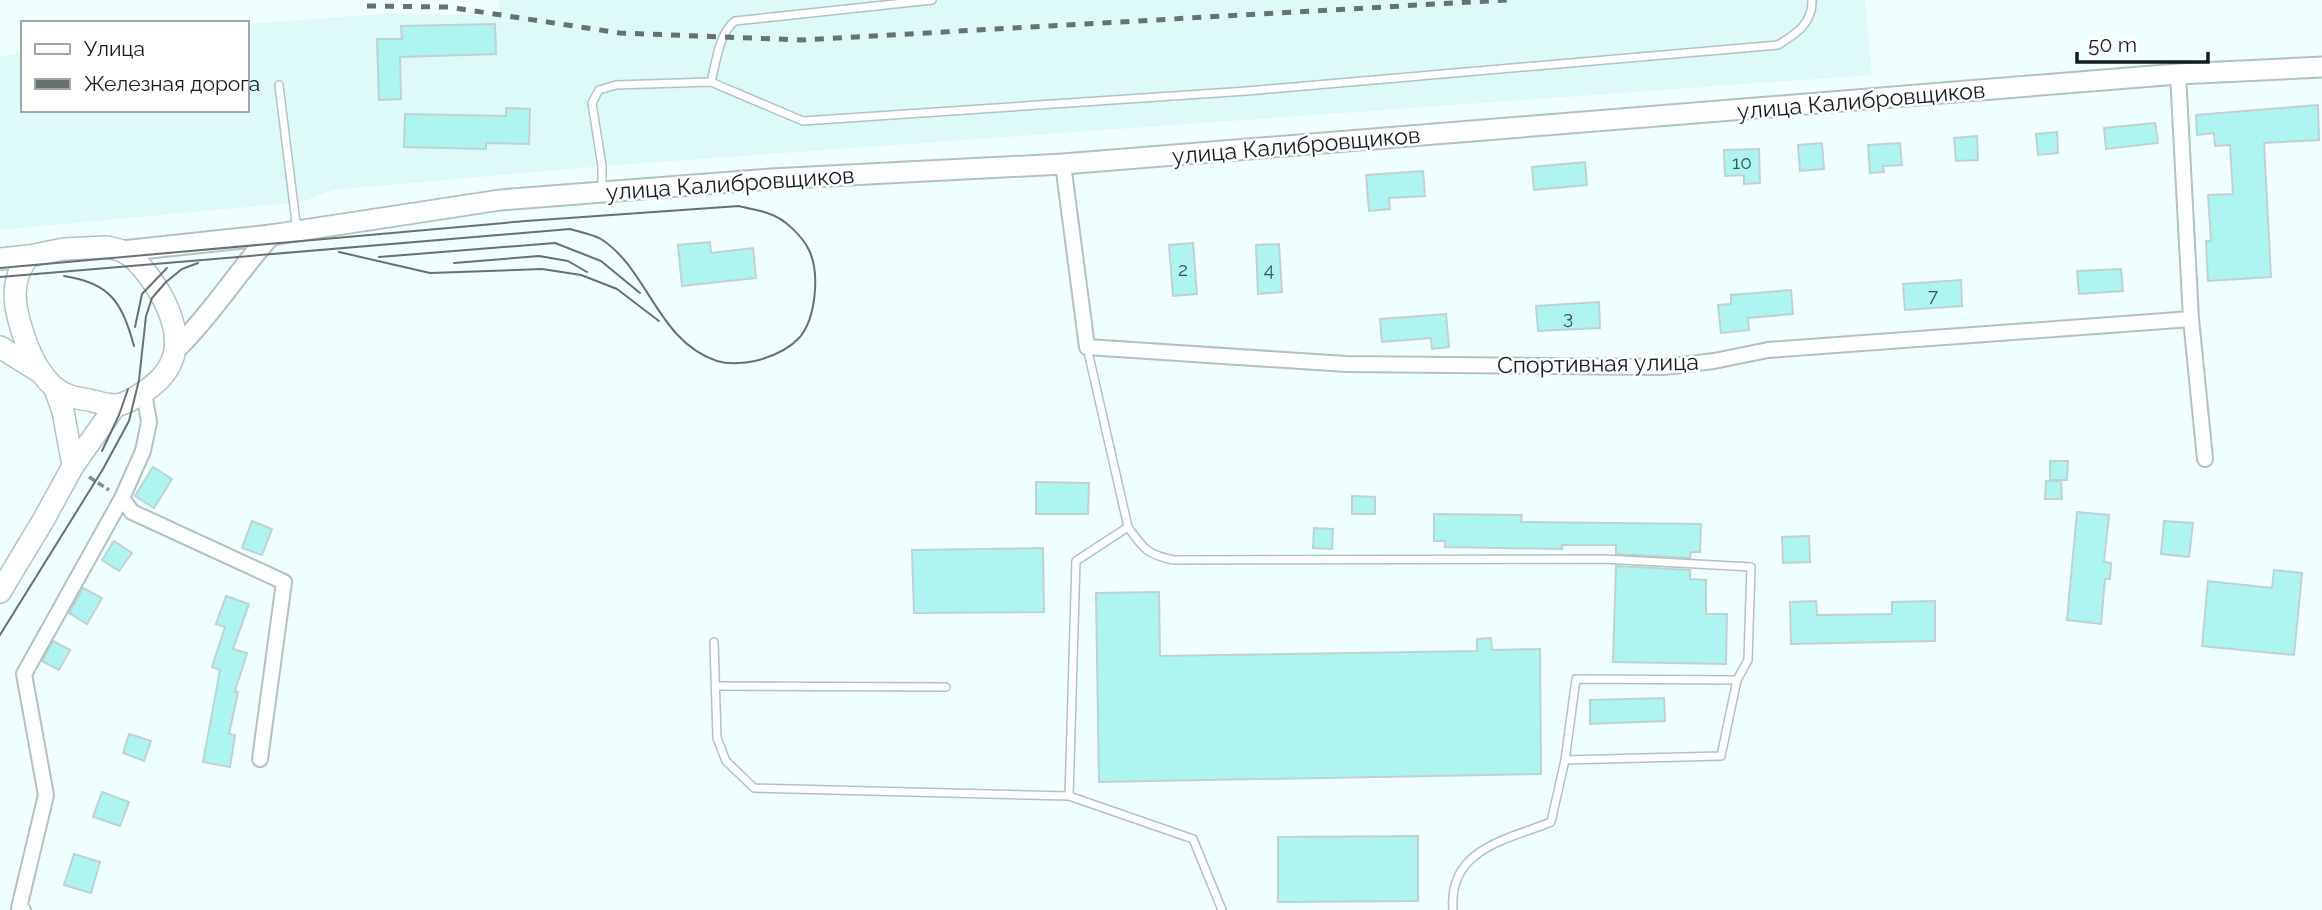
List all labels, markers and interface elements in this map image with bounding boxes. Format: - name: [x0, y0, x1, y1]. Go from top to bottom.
- legend: [21, 21, 248, 112]
- scale bar: [2077, 21, 2208, 65]
- text: 50 m: [2088, 32, 2137, 57]
- text: Улица: [84, 36, 145, 61]
- text: Железная дорога: [84, 71, 260, 96]
- street label: улица Калибровщиков: [1736, 76, 1986, 124]
- street label: улица Калибровщиков: [1171, 121, 1421, 169]
- house number: 10: [1732, 151, 1752, 173]
- street label: улица Калибровщиков: [605, 161, 855, 205]
- house number: 2: [1178, 258, 1188, 280]
- house number: 4: [1264, 258, 1274, 280]
- house number: 7: [1928, 284, 1938, 306]
- house number: 3: [1563, 306, 1573, 328]
- street label: Спортивная улица: [1497, 348, 1699, 378]

